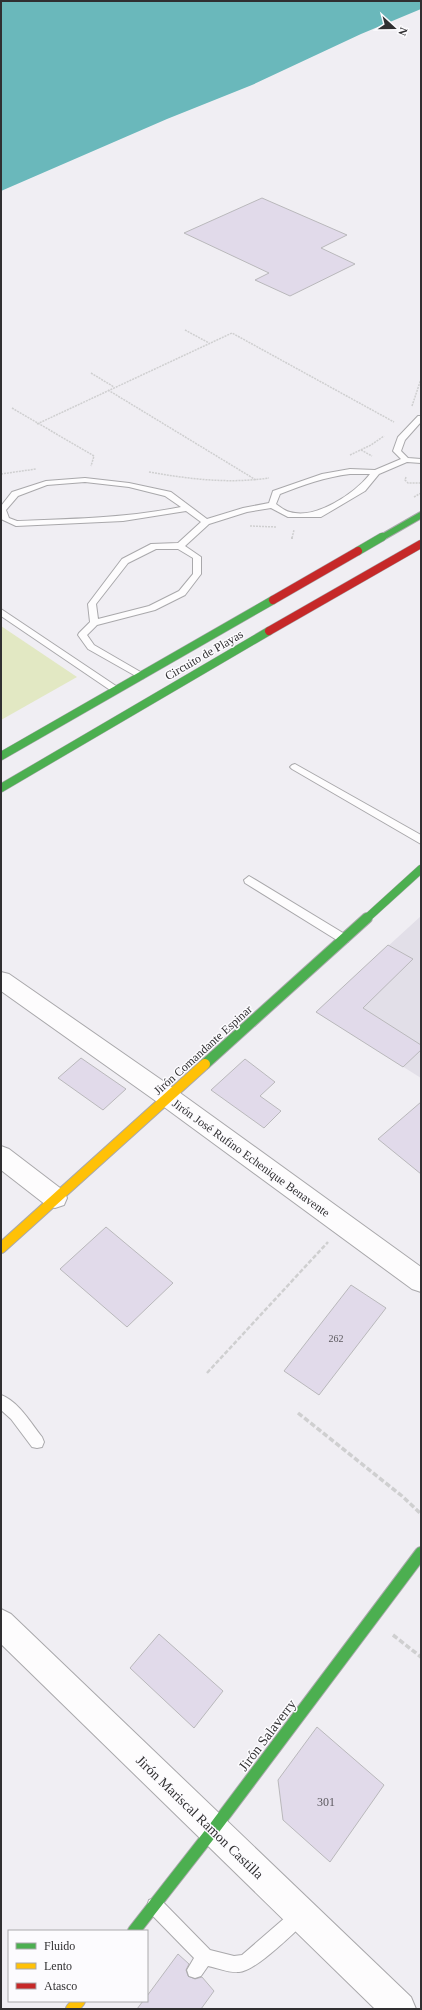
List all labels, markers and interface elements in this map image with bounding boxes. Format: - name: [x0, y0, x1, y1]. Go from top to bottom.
- north arrow: [374, 8, 414, 48]
- text: N: [396, 26, 410, 37]
- street label: Circuito de Playas: [162, 627, 246, 683]
- street label: Jirón Comandante Espinar: [151, 1002, 255, 1098]
- street label: Jirón José Rufino Echenique Benavente: [170, 1096, 332, 1220]
- house number: 262: [329, 1333, 344, 1344]
- street label: Jirón Salaverry: [236, 1697, 299, 1774]
- street label: Jirón Mariscal Ramon Castilla: [133, 1753, 267, 1883]
- house number: 301: [317, 1795, 335, 1809]
- legend: [8, 1930, 148, 2002]
- text: Fluido: [44, 1939, 75, 1953]
- text: Lento: [44, 1959, 72, 1973]
- text: Atasco: [44, 1979, 77, 1993]

